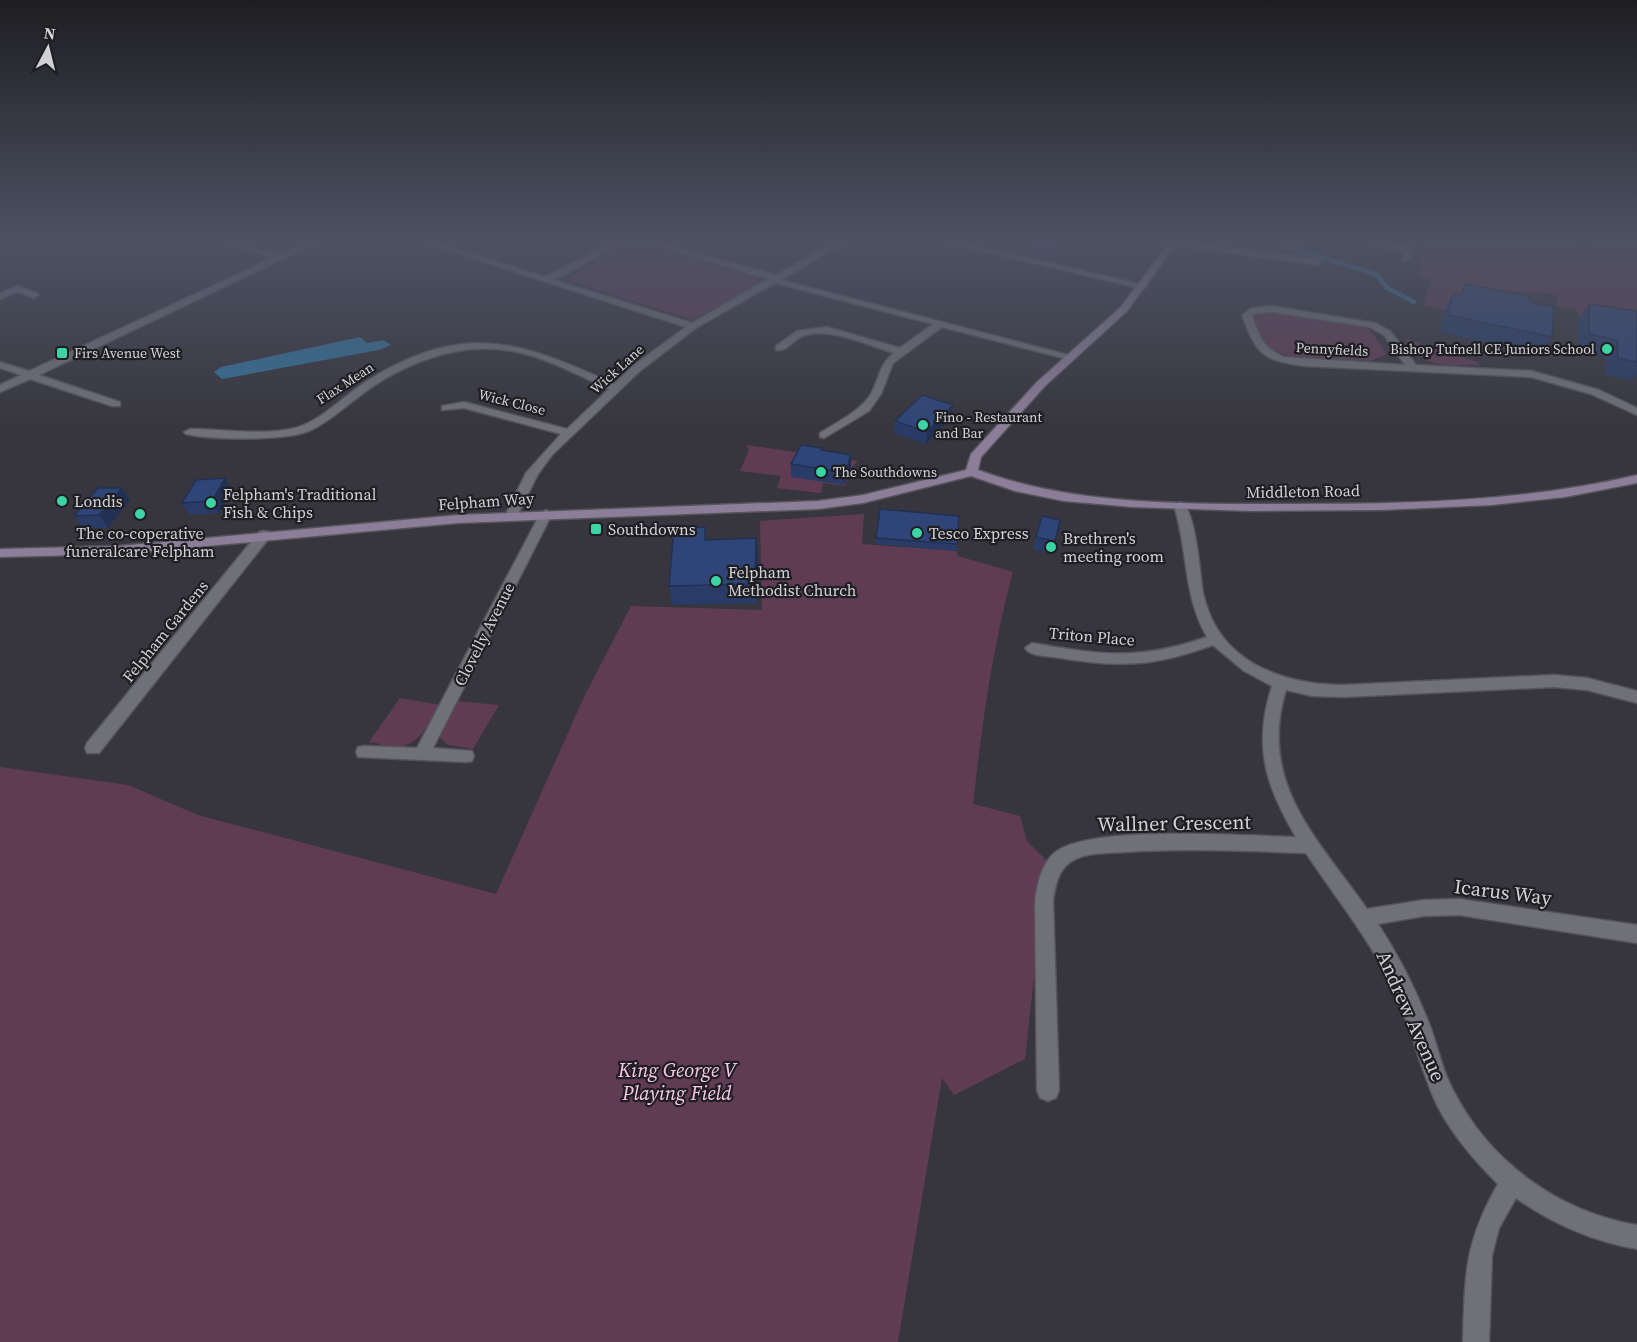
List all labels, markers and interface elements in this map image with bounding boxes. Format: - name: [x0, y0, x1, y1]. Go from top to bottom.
- north arrow: [18, 18, 78, 78]
- text: N: [43, 21, 57, 45]
- street label: Pennyfields: [1295, 337, 1369, 361]
- street label: Wick Lane: [586, 339, 648, 399]
- place label: Bishop Tufnell CE Juniors School: [1390, 339, 1595, 359]
- marker: Bishop Tufnell CE Juniors School: [1600, 342, 1614, 356]
- place label: Firs Avenue West: [74, 343, 181, 363]
- marker: Firs Avenue West: [55, 346, 69, 360]
- street label: Flax Mean: [312, 357, 378, 409]
- street label: Wick Close: [476, 384, 548, 420]
- place label: Fino - Restaurant and Bar: [935, 407, 1042, 443]
- marker: Fino - Restaurant and Bar: [916, 418, 930, 432]
- place label: The Southdowns: [833, 462, 937, 482]
- marker: The Southdowns: [814, 465, 828, 479]
- street label: Middleton Road: [1246, 479, 1360, 503]
- place label: Felpham's Traditional Fish & Chips: [223, 483, 377, 523]
- street label: Felpham Way: [437, 487, 535, 515]
- place label: Londis: [74, 490, 123, 512]
- marker: Londis: [55, 494, 69, 508]
- marker: Felpham's Traditional Fish & Chips: [204, 496, 218, 510]
- marker: The co-coperative funeralcare Felpham: [133, 507, 147, 521]
- place label: Southdowns: [608, 518, 696, 540]
- place label: The co-coperative funeralcare Felpham: [66, 522, 214, 562]
- marker: Southdowns: [589, 522, 603, 536]
- place label: Tesco Express: [929, 522, 1029, 544]
- marker: Tesco Express: [910, 526, 924, 540]
- place label: Brethren's meeting room: [1063, 527, 1164, 567]
- marker: Brethren's meeting room: [1044, 540, 1058, 554]
- place label: Felpham Methodist Church: [728, 561, 857, 601]
- marker: Felpham Methodist Church: [709, 574, 723, 588]
- street label: Felpham Gardens: [117, 575, 213, 687]
- street label: Clovelly Avenue: [448, 579, 520, 689]
- street label: Triton Place: [1048, 621, 1136, 651]
- street label: Wallner Crescent: [1097, 808, 1252, 838]
- street label: Icarus Way: [1453, 872, 1554, 912]
- street label: Andrew Avenue: [1370, 946, 1452, 1086]
- park label: King George V Playing Field: [617, 1056, 738, 1107]

